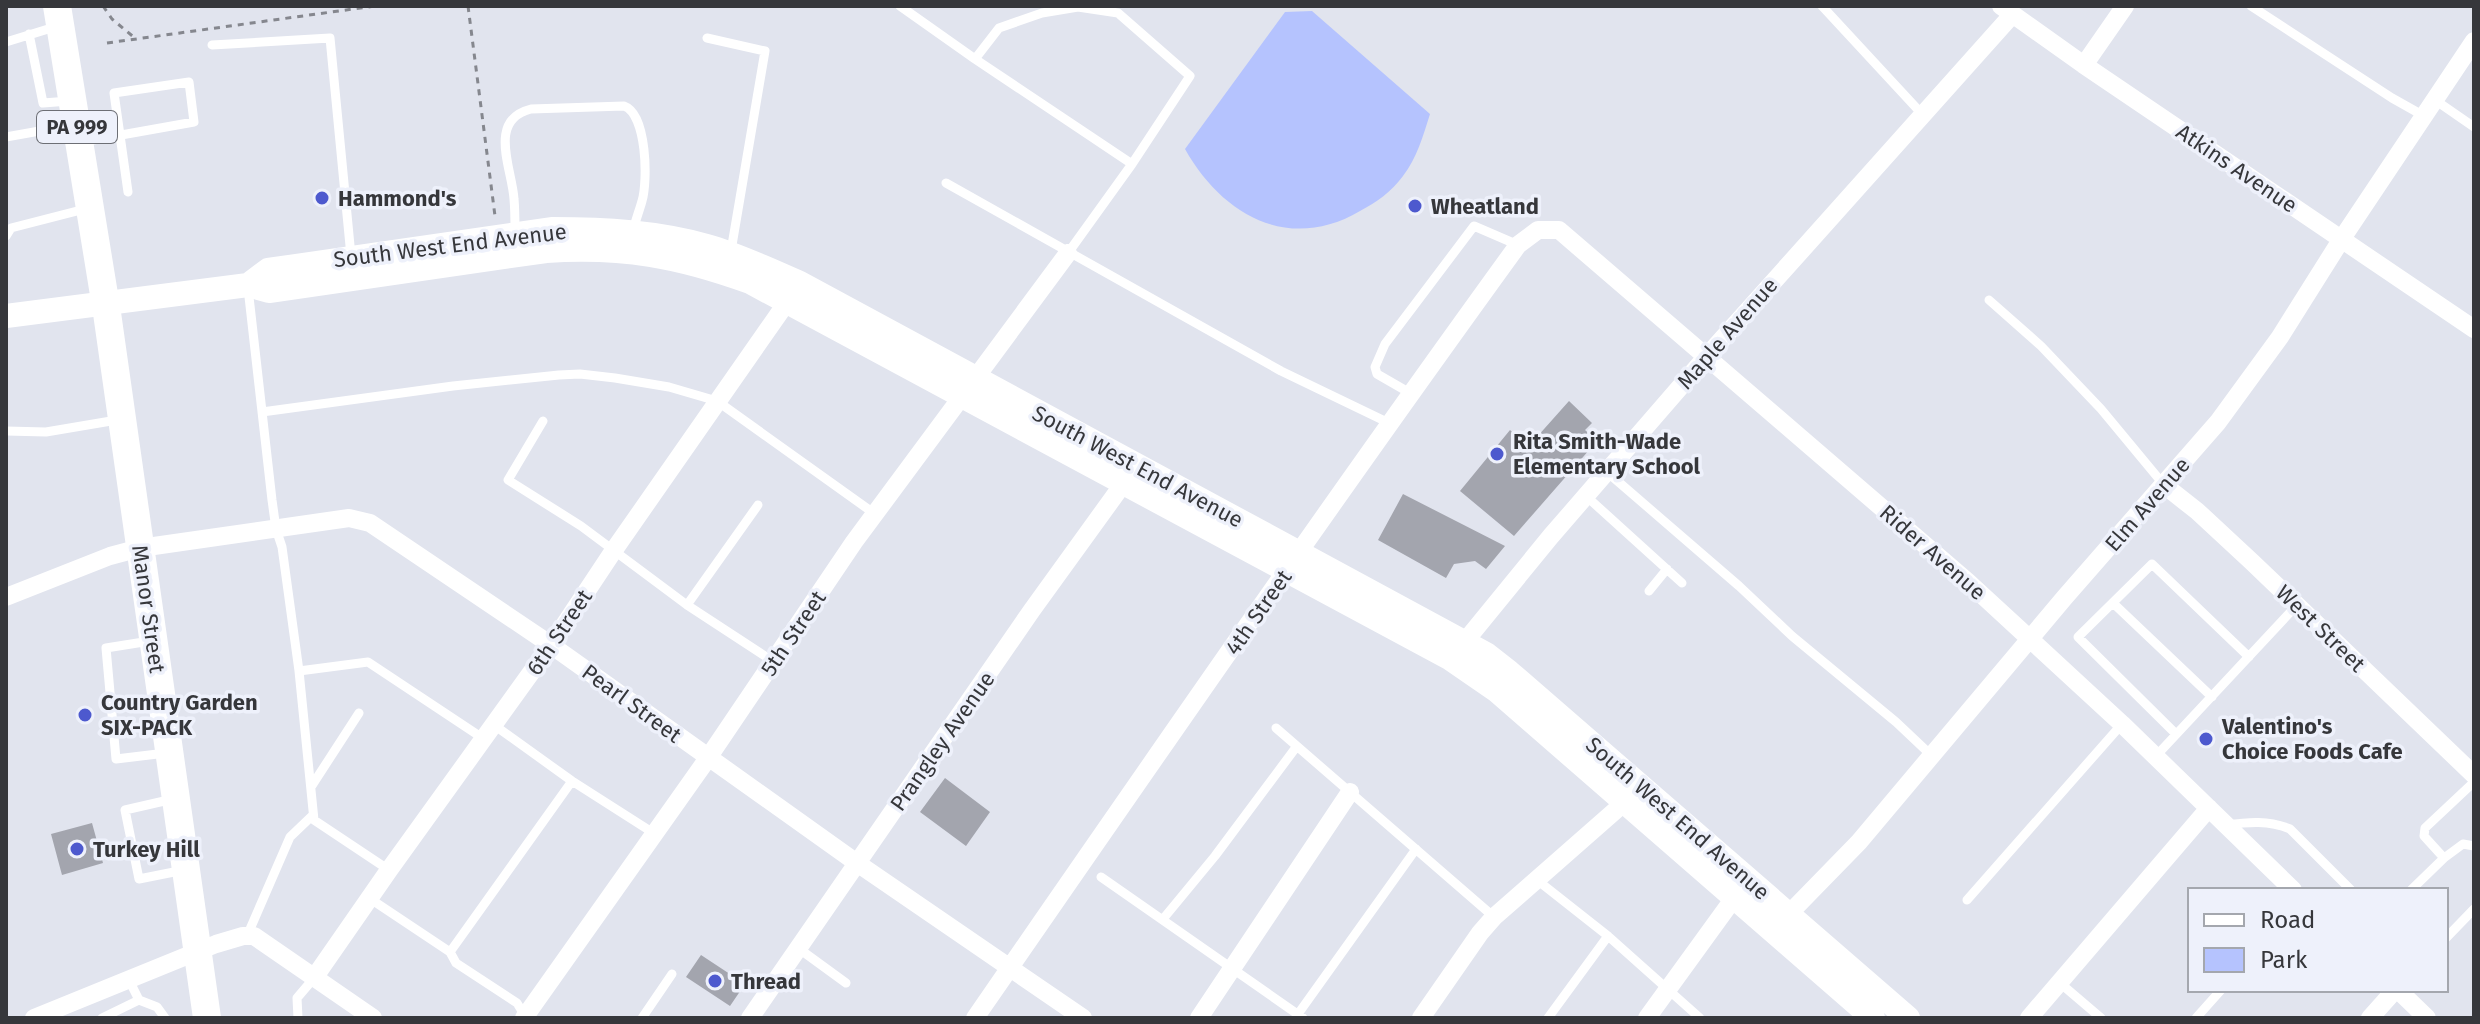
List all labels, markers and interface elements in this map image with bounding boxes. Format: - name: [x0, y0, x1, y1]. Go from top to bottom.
- road number: PA 999: [37, 111, 117, 143]
- street label: Atkins Avenue: [2171, 118, 2302, 219]
- place label: Hammond's: [338, 185, 457, 212]
- marker: Hammond's: [313, 189, 331, 207]
- place label: Wheatland: [1431, 193, 1539, 220]
- marker: Wheatland: [1406, 197, 1424, 215]
- street label: South West End Avenue: [332, 218, 568, 273]
- street label: Maple Avenue: [1671, 272, 1783, 395]
- street label: South West End Avenue: [1028, 399, 1248, 533]
- place label: Rita Smith-Wade Elementary School: [1513, 428, 1701, 480]
- marker: Rita Smith-Wade Elementary School: [1488, 445, 1506, 463]
- street label: Elm Avenue: [2099, 452, 2196, 557]
- street label: Rider Avenue: [1874, 499, 1991, 606]
- street label: Manor Street: [126, 543, 171, 675]
- street label: 4th Street: [1219, 564, 1298, 660]
- street label: West Street: [2270, 579, 2371, 678]
- street label: 6th Street: [521, 584, 598, 680]
- street label: 5th Street: [755, 585, 832, 681]
- street label: Pearl Street: [577, 658, 687, 749]
- street label: Prangley Avenue: [884, 666, 1001, 816]
- place label: Country Garden SIX-PACK: [101, 689, 258, 741]
- marker: Country Garden SIX-PACK: [76, 706, 94, 724]
- place label: Valentino's Choice Foods Cafe: [2221, 713, 2403, 765]
- marker: Valentino's Choice Foods Cafe: [2197, 730, 2215, 748]
- street label: South West End Avenue: [1580, 731, 1775, 906]
- place label: Turkey Hill: [93, 836, 200, 863]
- marker: Turkey Hill: [68, 840, 86, 858]
- legend: [2188, 888, 2448, 992]
- text: Road: [2260, 906, 2315, 934]
- text: Park: [2260, 946, 2308, 974]
- place label: Thread: [731, 968, 801, 995]
- marker: Thread: [706, 972, 724, 990]

